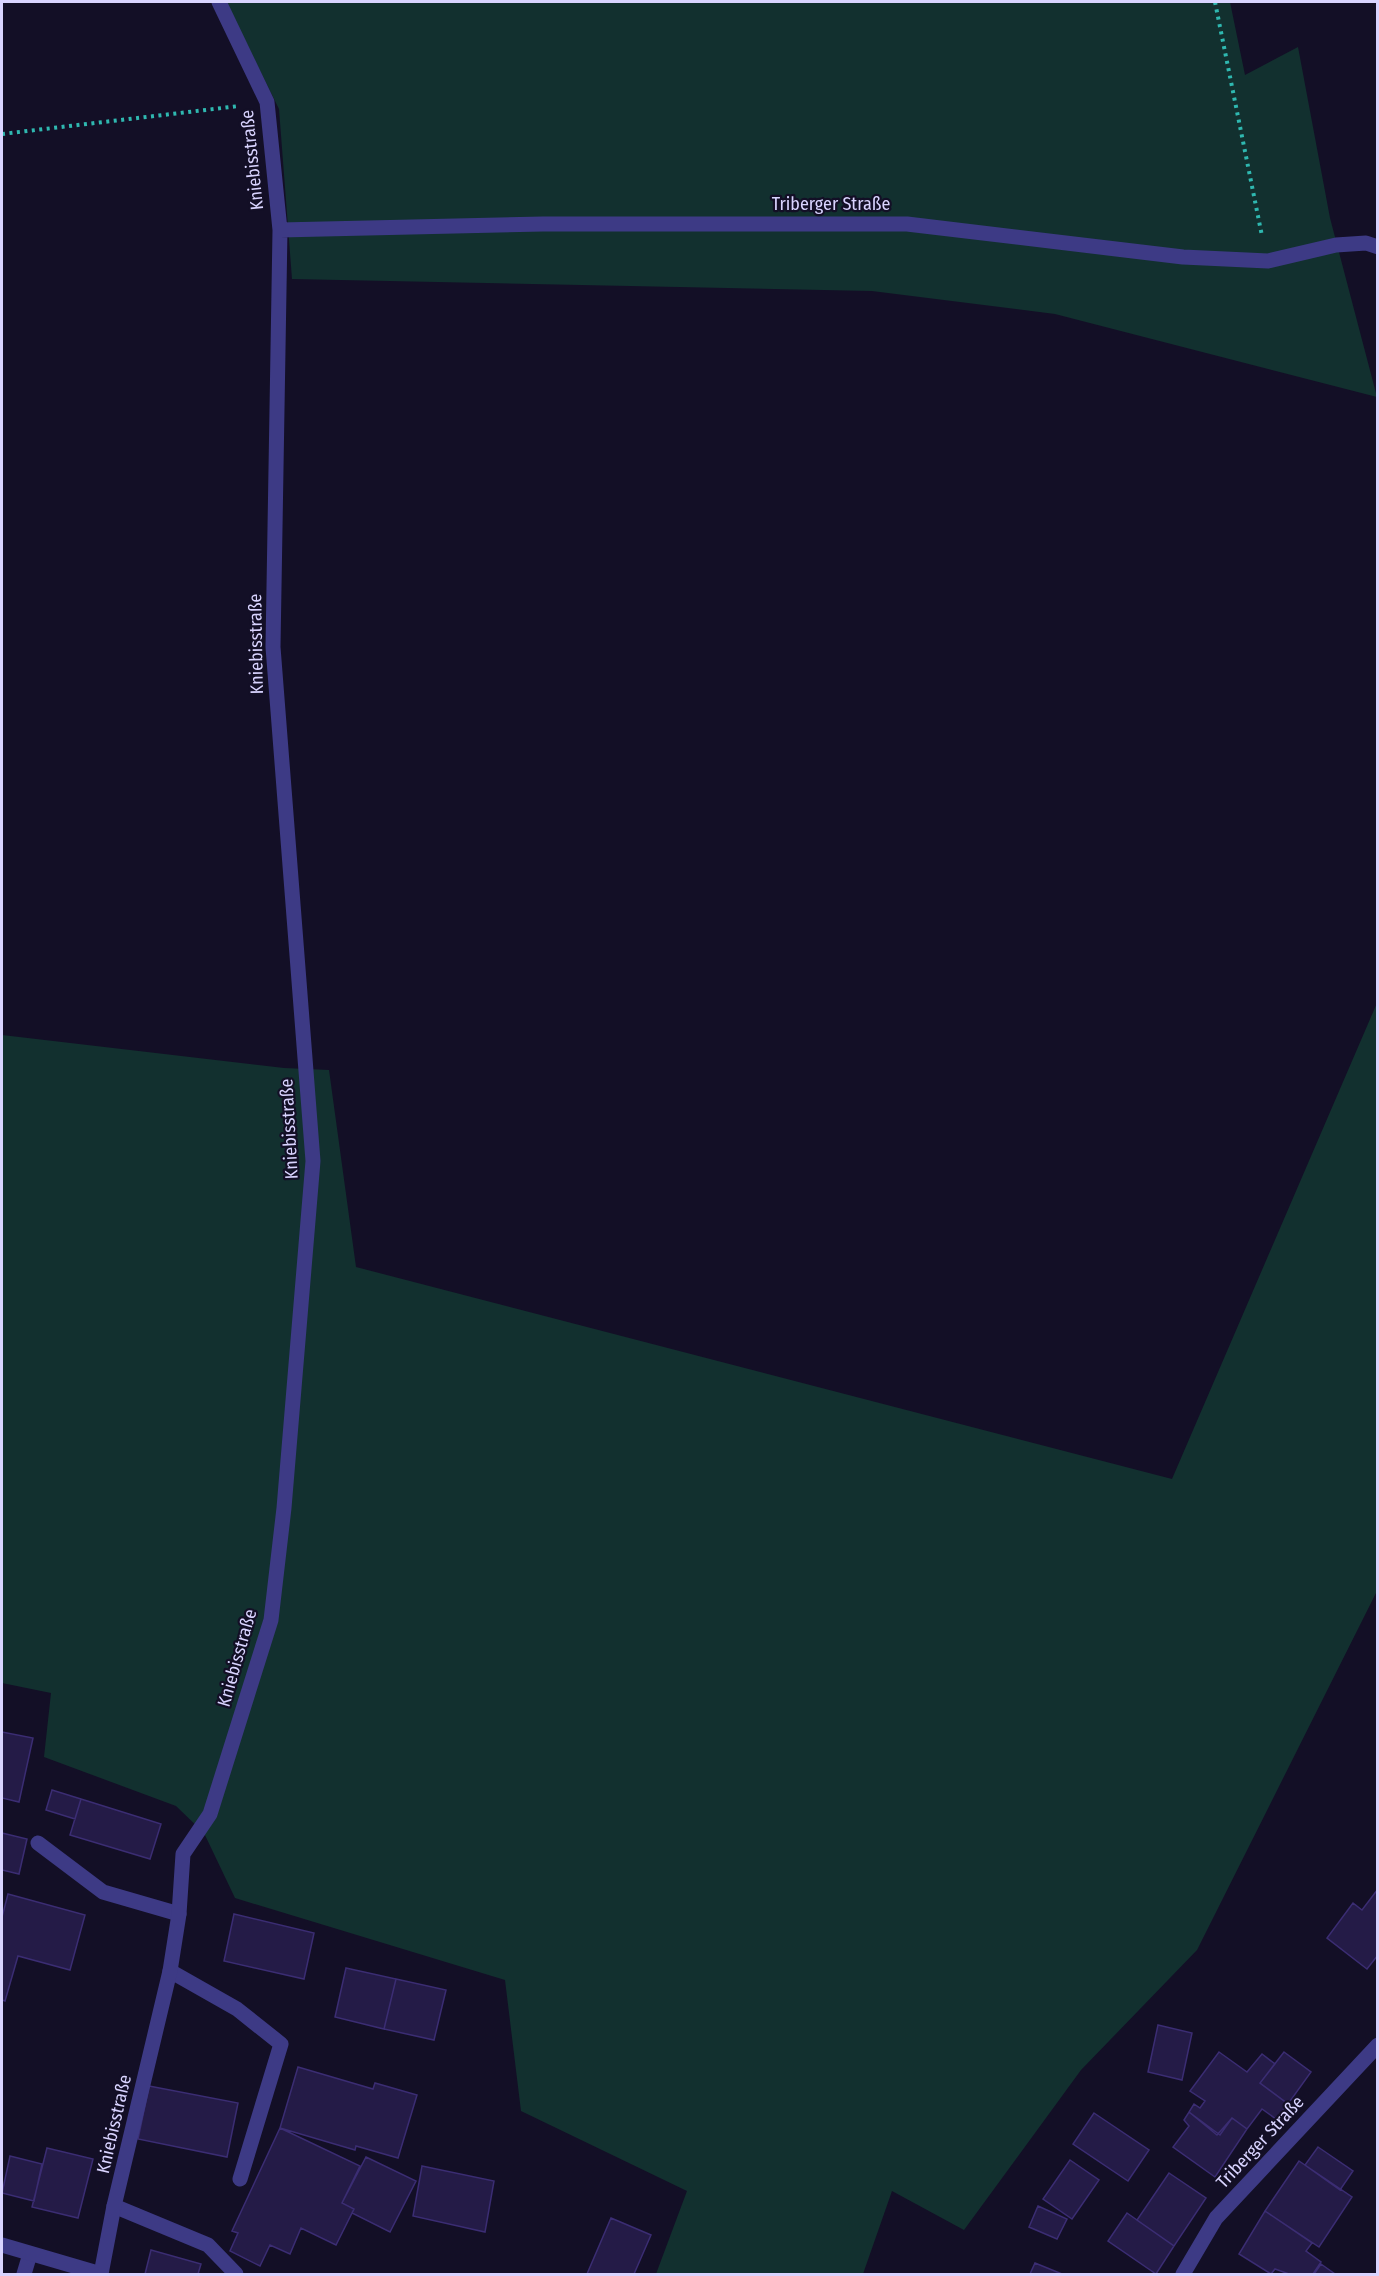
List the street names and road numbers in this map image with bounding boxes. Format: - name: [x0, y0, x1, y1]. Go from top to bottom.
- street label: Kniebisstraße: [236, 109, 268, 211]
- street label: Triberger Straße: [772, 193, 890, 215]
- street label: Kniebisstraße: [244, 593, 268, 695]
- street label: Kniebisstraße: [275, 1078, 303, 1180]
- street label: Kniebisstraße: [213, 1606, 261, 1709]
- street label: Kniebisstraße: [92, 2072, 136, 2176]
- street label: Triberger Straße: [1212, 2091, 1309, 2193]

